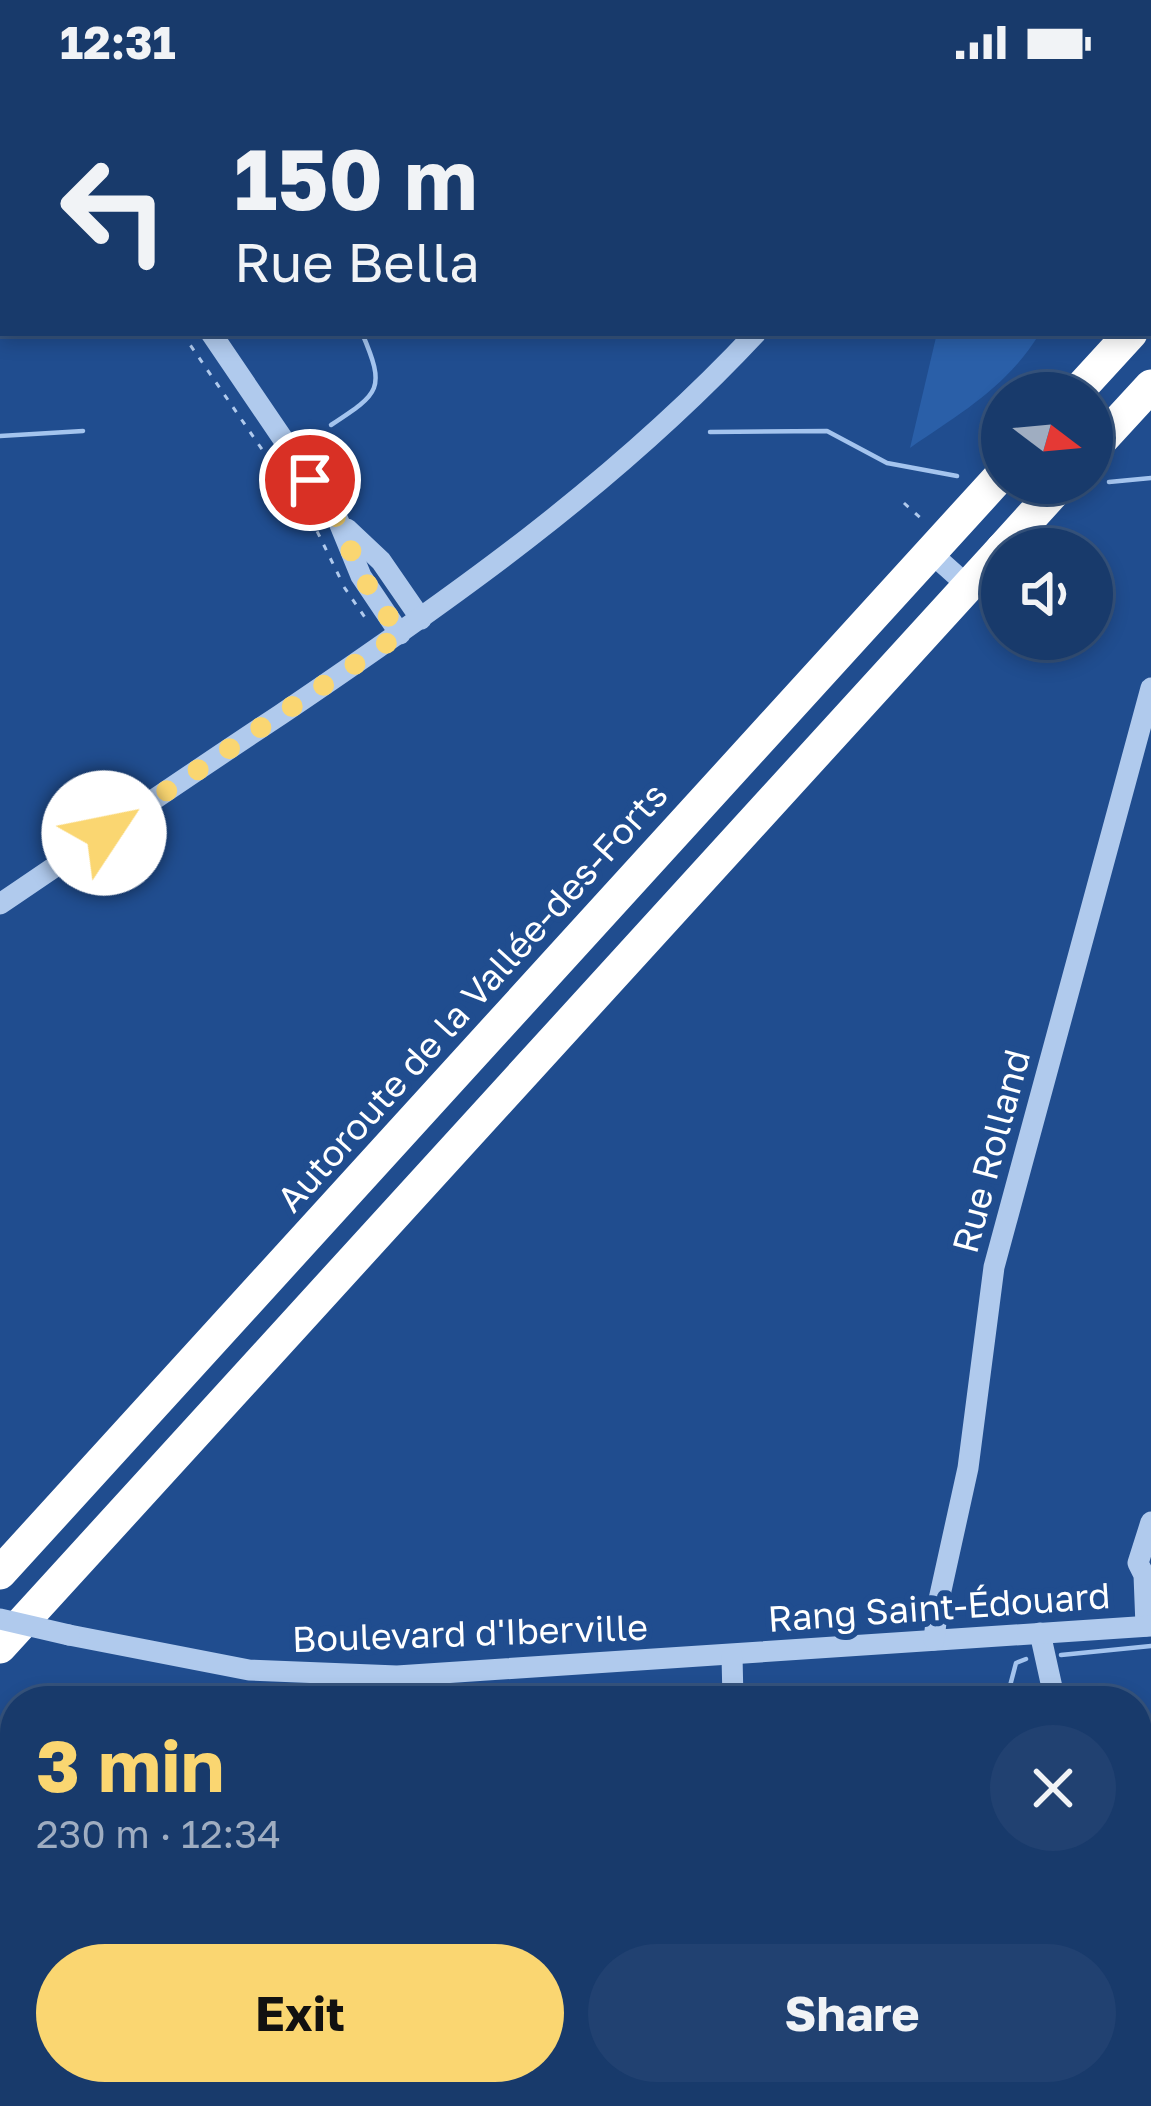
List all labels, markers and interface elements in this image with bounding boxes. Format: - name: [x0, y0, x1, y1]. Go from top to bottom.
- text: 12:31: [60, 15, 176, 69]
- text: 150 m: [234, 128, 478, 228]
- icon: left: [36, 132, 192, 288]
- text: Rue Bella: [234, 229, 480, 294]
- north arrow: [981, 372, 1113, 504]
- map controls: [981, 372, 1113, 660]
- pin: [259, 429, 361, 531]
- icon: arrive: [277, 447, 343, 513]
- button: sound: [981, 528, 1113, 660]
- position arrow: [41, 770, 167, 896]
- street label: Autoroute de la Vallée-des-Forts: [267, 773, 676, 1220]
- street label: Rue Rolland: [943, 1044, 1038, 1257]
- street label: Rang Saint-Édouard: [766, 1573, 1112, 1640]
- street label: Boulevard d'Iberville: [291, 1605, 649, 1660]
- text: 3 min: [36, 1721, 224, 1808]
- button: close: [990, 1725, 1116, 1851]
- text: 230 m · 12:34: [36, 1810, 281, 1857]
- button: Exit: [36, 1944, 564, 2082]
- button: Share: [588, 1944, 1116, 2082]

